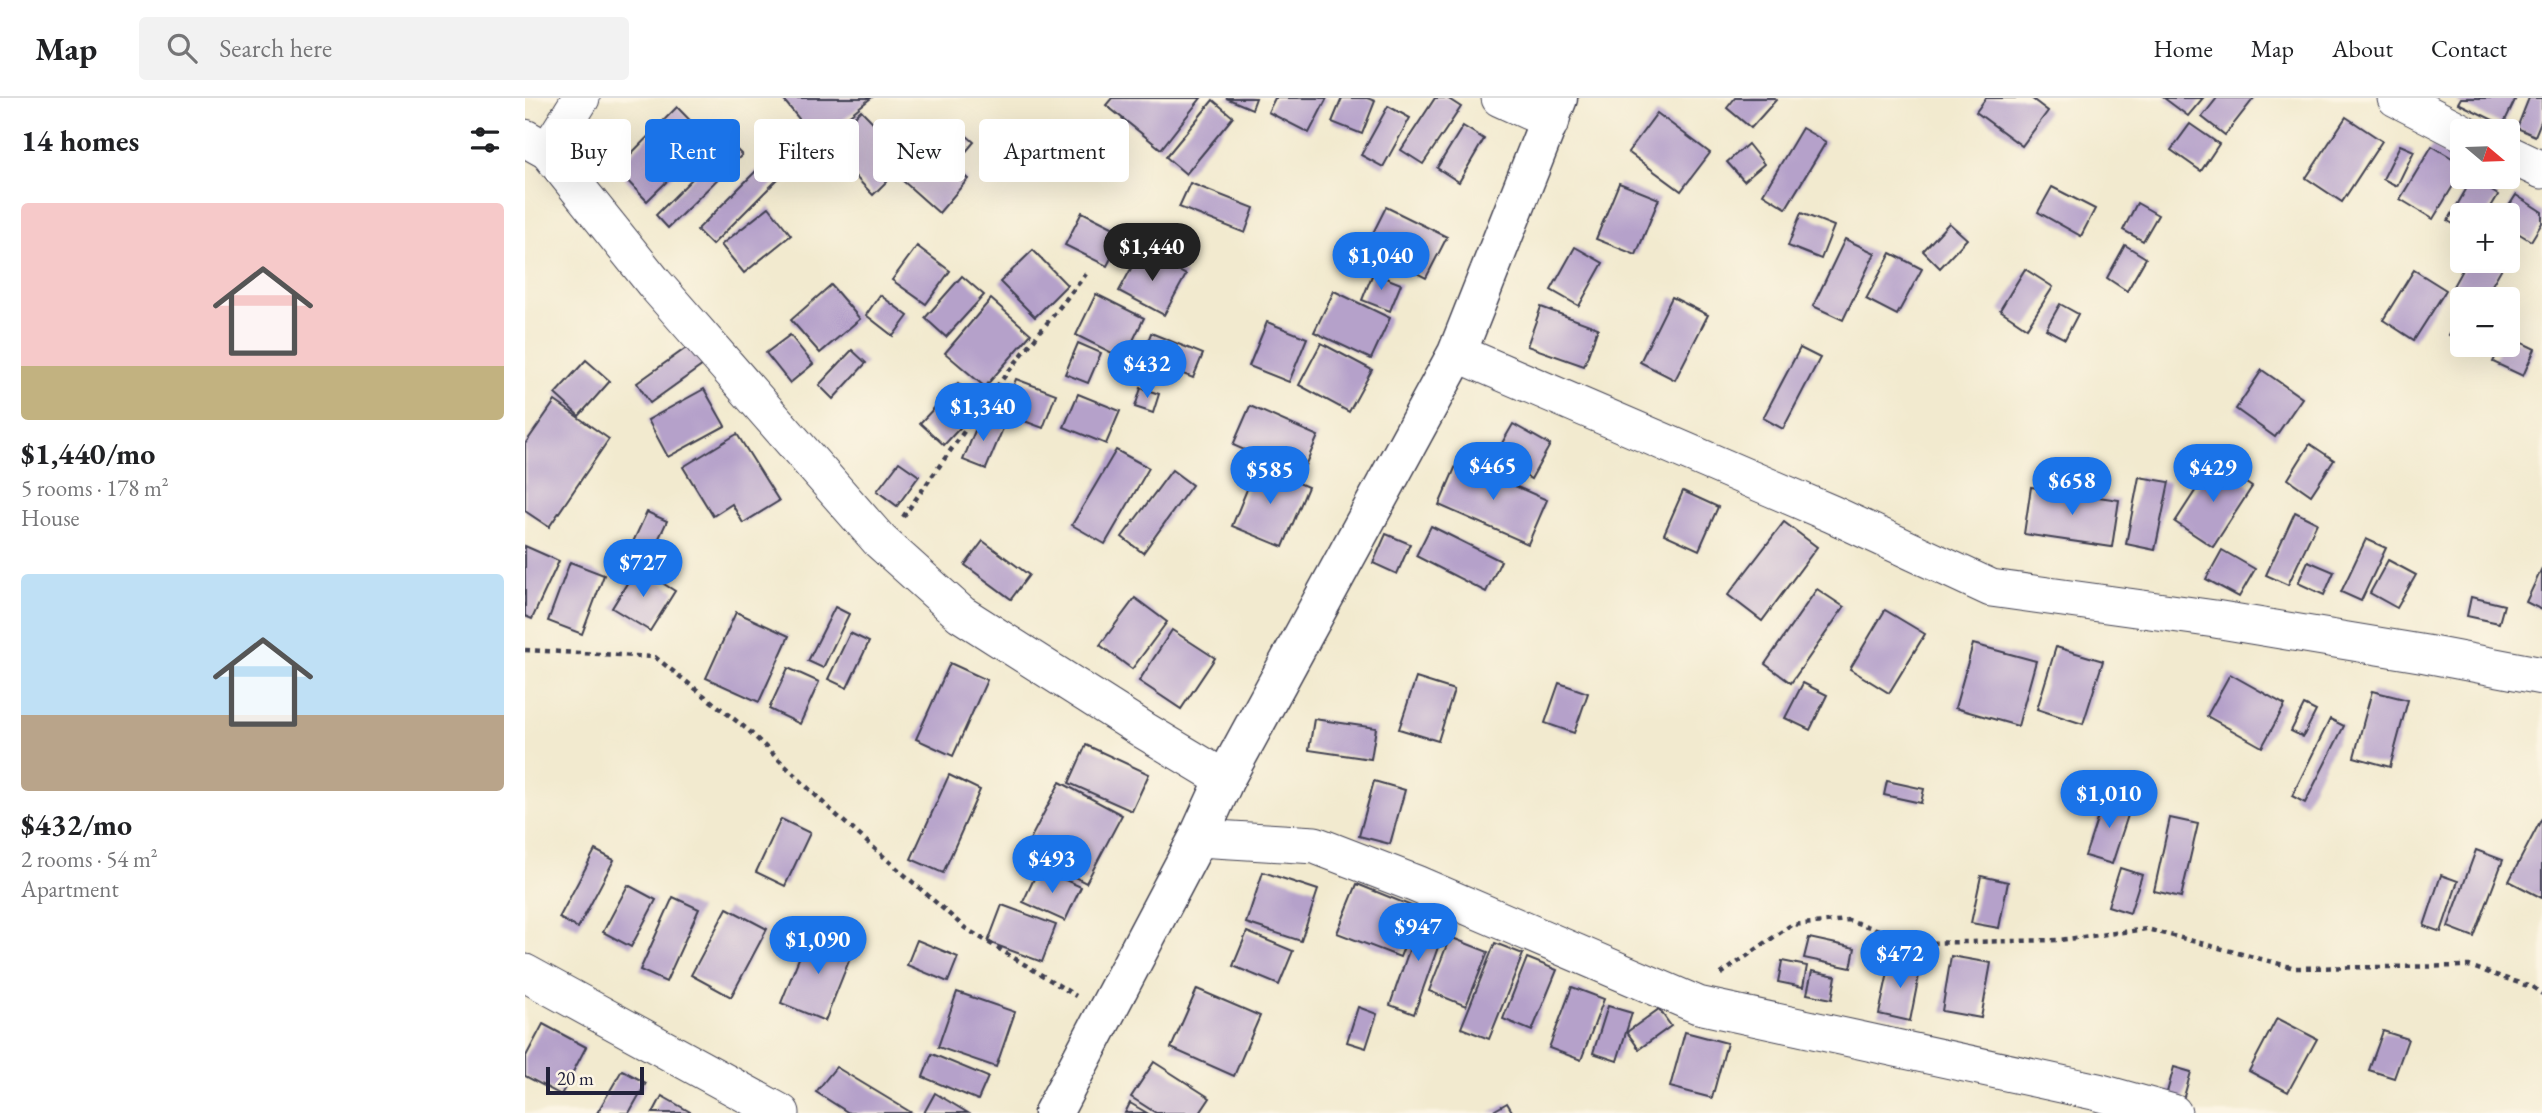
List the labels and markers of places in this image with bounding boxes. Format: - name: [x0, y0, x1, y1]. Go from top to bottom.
- pin: $1,440: [1095, 223, 1209, 283]
- pin: $1,040: [1324, 232, 1438, 292]
- pin: $432: [1106, 341, 1188, 400]
- pin: $1,340: [926, 384, 1040, 443]
- pin: $465: [1452, 442, 1534, 502]
- pin: $429: [2172, 444, 2254, 504]
- pin: $585: [1229, 446, 1311, 506]
- pin: $658: [2031, 458, 2113, 517]
- pin: $727: [602, 540, 684, 599]
- pin: $1,010: [2052, 770, 2166, 830]
- pin: $493: [1011, 836, 1093, 895]
- pin: $947: [1377, 904, 1459, 963]
- pin: $1,090: [761, 916, 875, 976]
- pin: $472: [1859, 930, 1941, 990]

